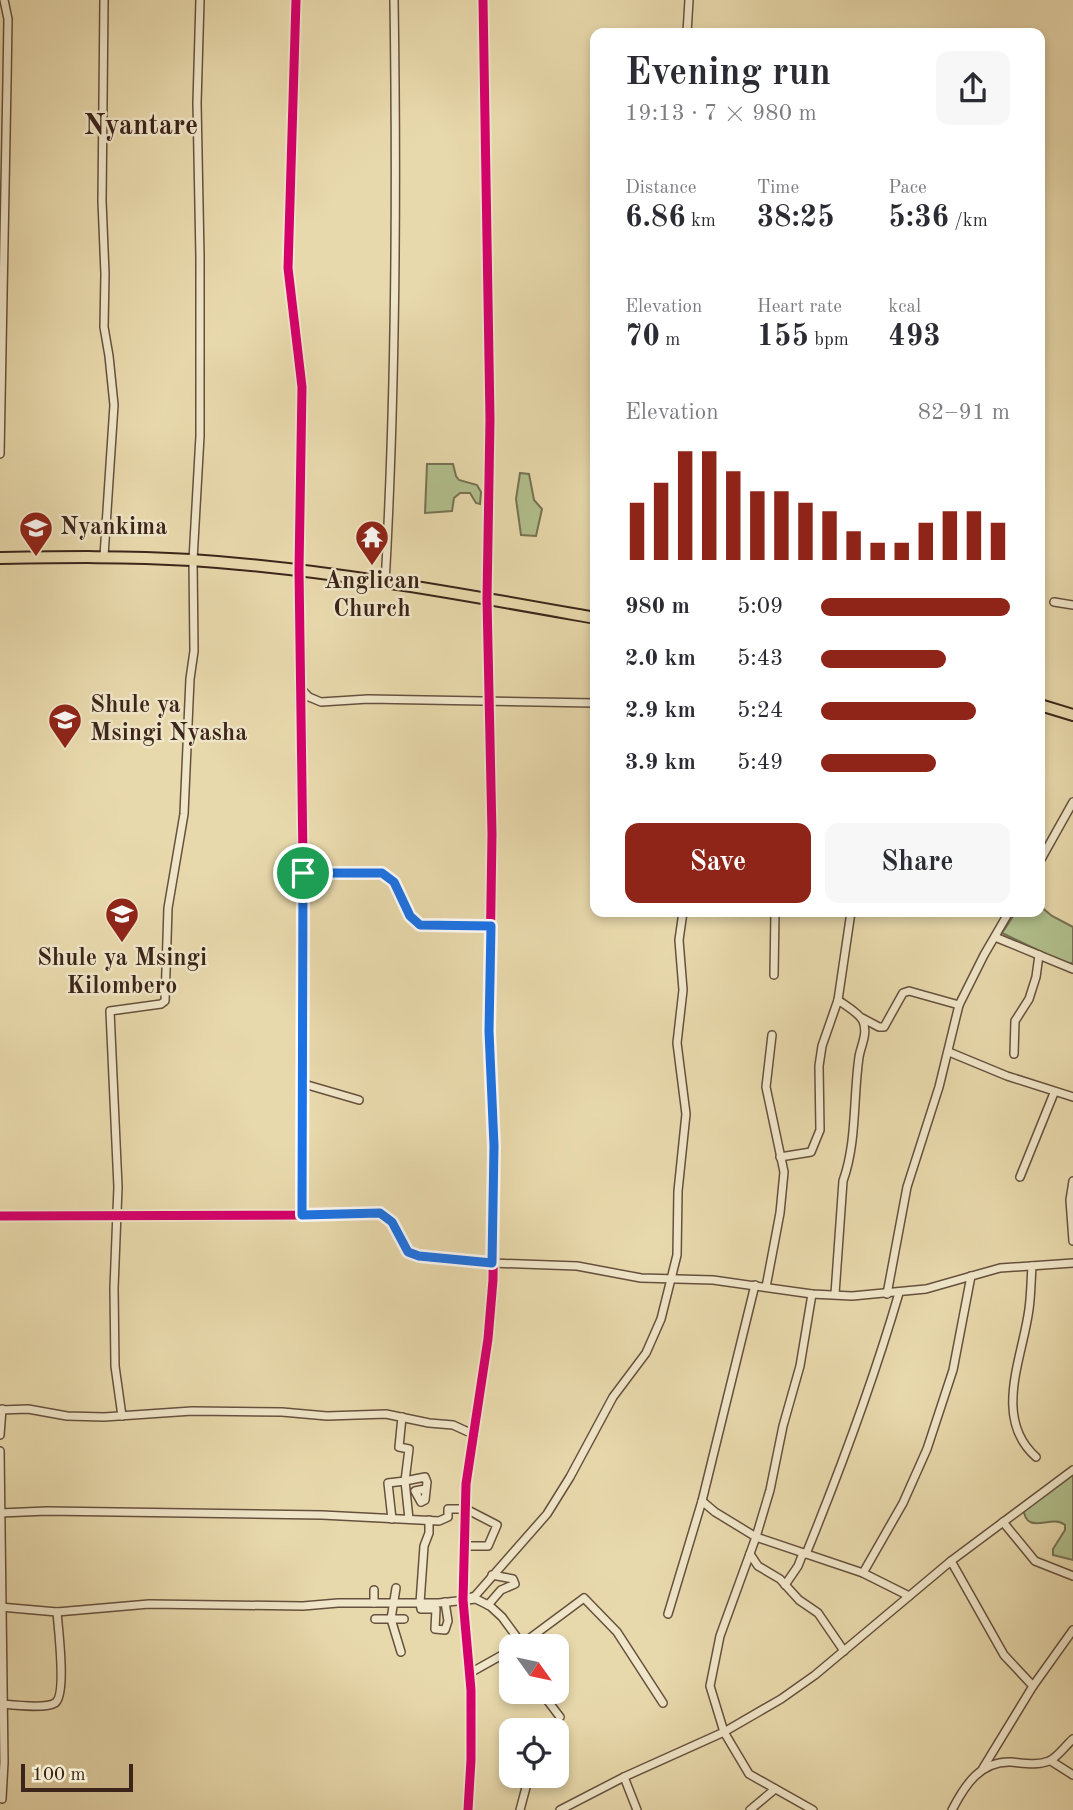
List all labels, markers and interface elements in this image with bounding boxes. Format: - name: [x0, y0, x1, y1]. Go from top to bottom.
- button: share: [936, 51, 1010, 125]
- text: Evening run: [625, 55, 831, 93]
- text: 19:13 · 7 × 980 m: [625, 102, 817, 125]
- district label: Nyantare: [84, 113, 198, 141]
- text: Distance: [625, 179, 697, 198]
- text: Time: [757, 179, 799, 198]
- text: Pace: [888, 179, 927, 198]
- text: 6.86: [625, 203, 686, 233]
- text: 38:25: [757, 203, 835, 233]
- text: 5:36: [888, 203, 949, 233]
- text: km: [686, 212, 716, 231]
- text: /km: [949, 212, 988, 231]
- text: Elevation: [625, 298, 702, 317]
- text: Heart rate: [757, 298, 842, 317]
- text: kcal: [888, 298, 921, 317]
- text: 70: [625, 322, 660, 352]
- text: 155: [757, 322, 809, 352]
- text: 493: [888, 322, 941, 352]
- text: m: [660, 331, 680, 350]
- text: bpm: [809, 331, 849, 350]
- text: Elevation: [625, 401, 719, 424]
- text: 82–91 m: [918, 401, 1010, 424]
- school or university icon: Nyankima: [17, 509, 55, 558]
- place label: Nyankima: [60, 516, 167, 540]
- temple icon: Anglican Church: [353, 518, 391, 567]
- place label: Anglican Church: [324, 570, 420, 622]
- text: 980 m: [625, 595, 690, 618]
- text: 5:09: [737, 595, 783, 618]
- text: 2.0 km: [625, 647, 696, 670]
- text: 5:43: [737, 647, 783, 670]
- place label: Shule ya Msingi Nyasha: [90, 694, 247, 746]
- text: 2.9 km: [625, 699, 696, 722]
- text: 5:24: [737, 699, 783, 722]
- school or university icon: Shule ya Msingi Nyasha: [46, 701, 84, 750]
- text: 3.9 km: [625, 751, 696, 774]
- text: 5:49: [737, 751, 783, 774]
- button: Save: [625, 823, 811, 903]
- button: Share: [825, 823, 1010, 903]
- pin: [273, 843, 333, 903]
- icon: arrive: [284, 854, 322, 892]
- school or university icon: Shule ya Msingi Kilombero: [103, 895, 141, 944]
- place label: Shule ya Msingi Kilombero: [37, 947, 207, 999]
- north arrow: [499, 1634, 569, 1704]
- map controls: [499, 1634, 569, 1788]
- button: locate: [499, 1718, 569, 1788]
- scale bar: [21, 1761, 133, 1793]
- text: 100 m: [32, 1766, 85, 1785]

